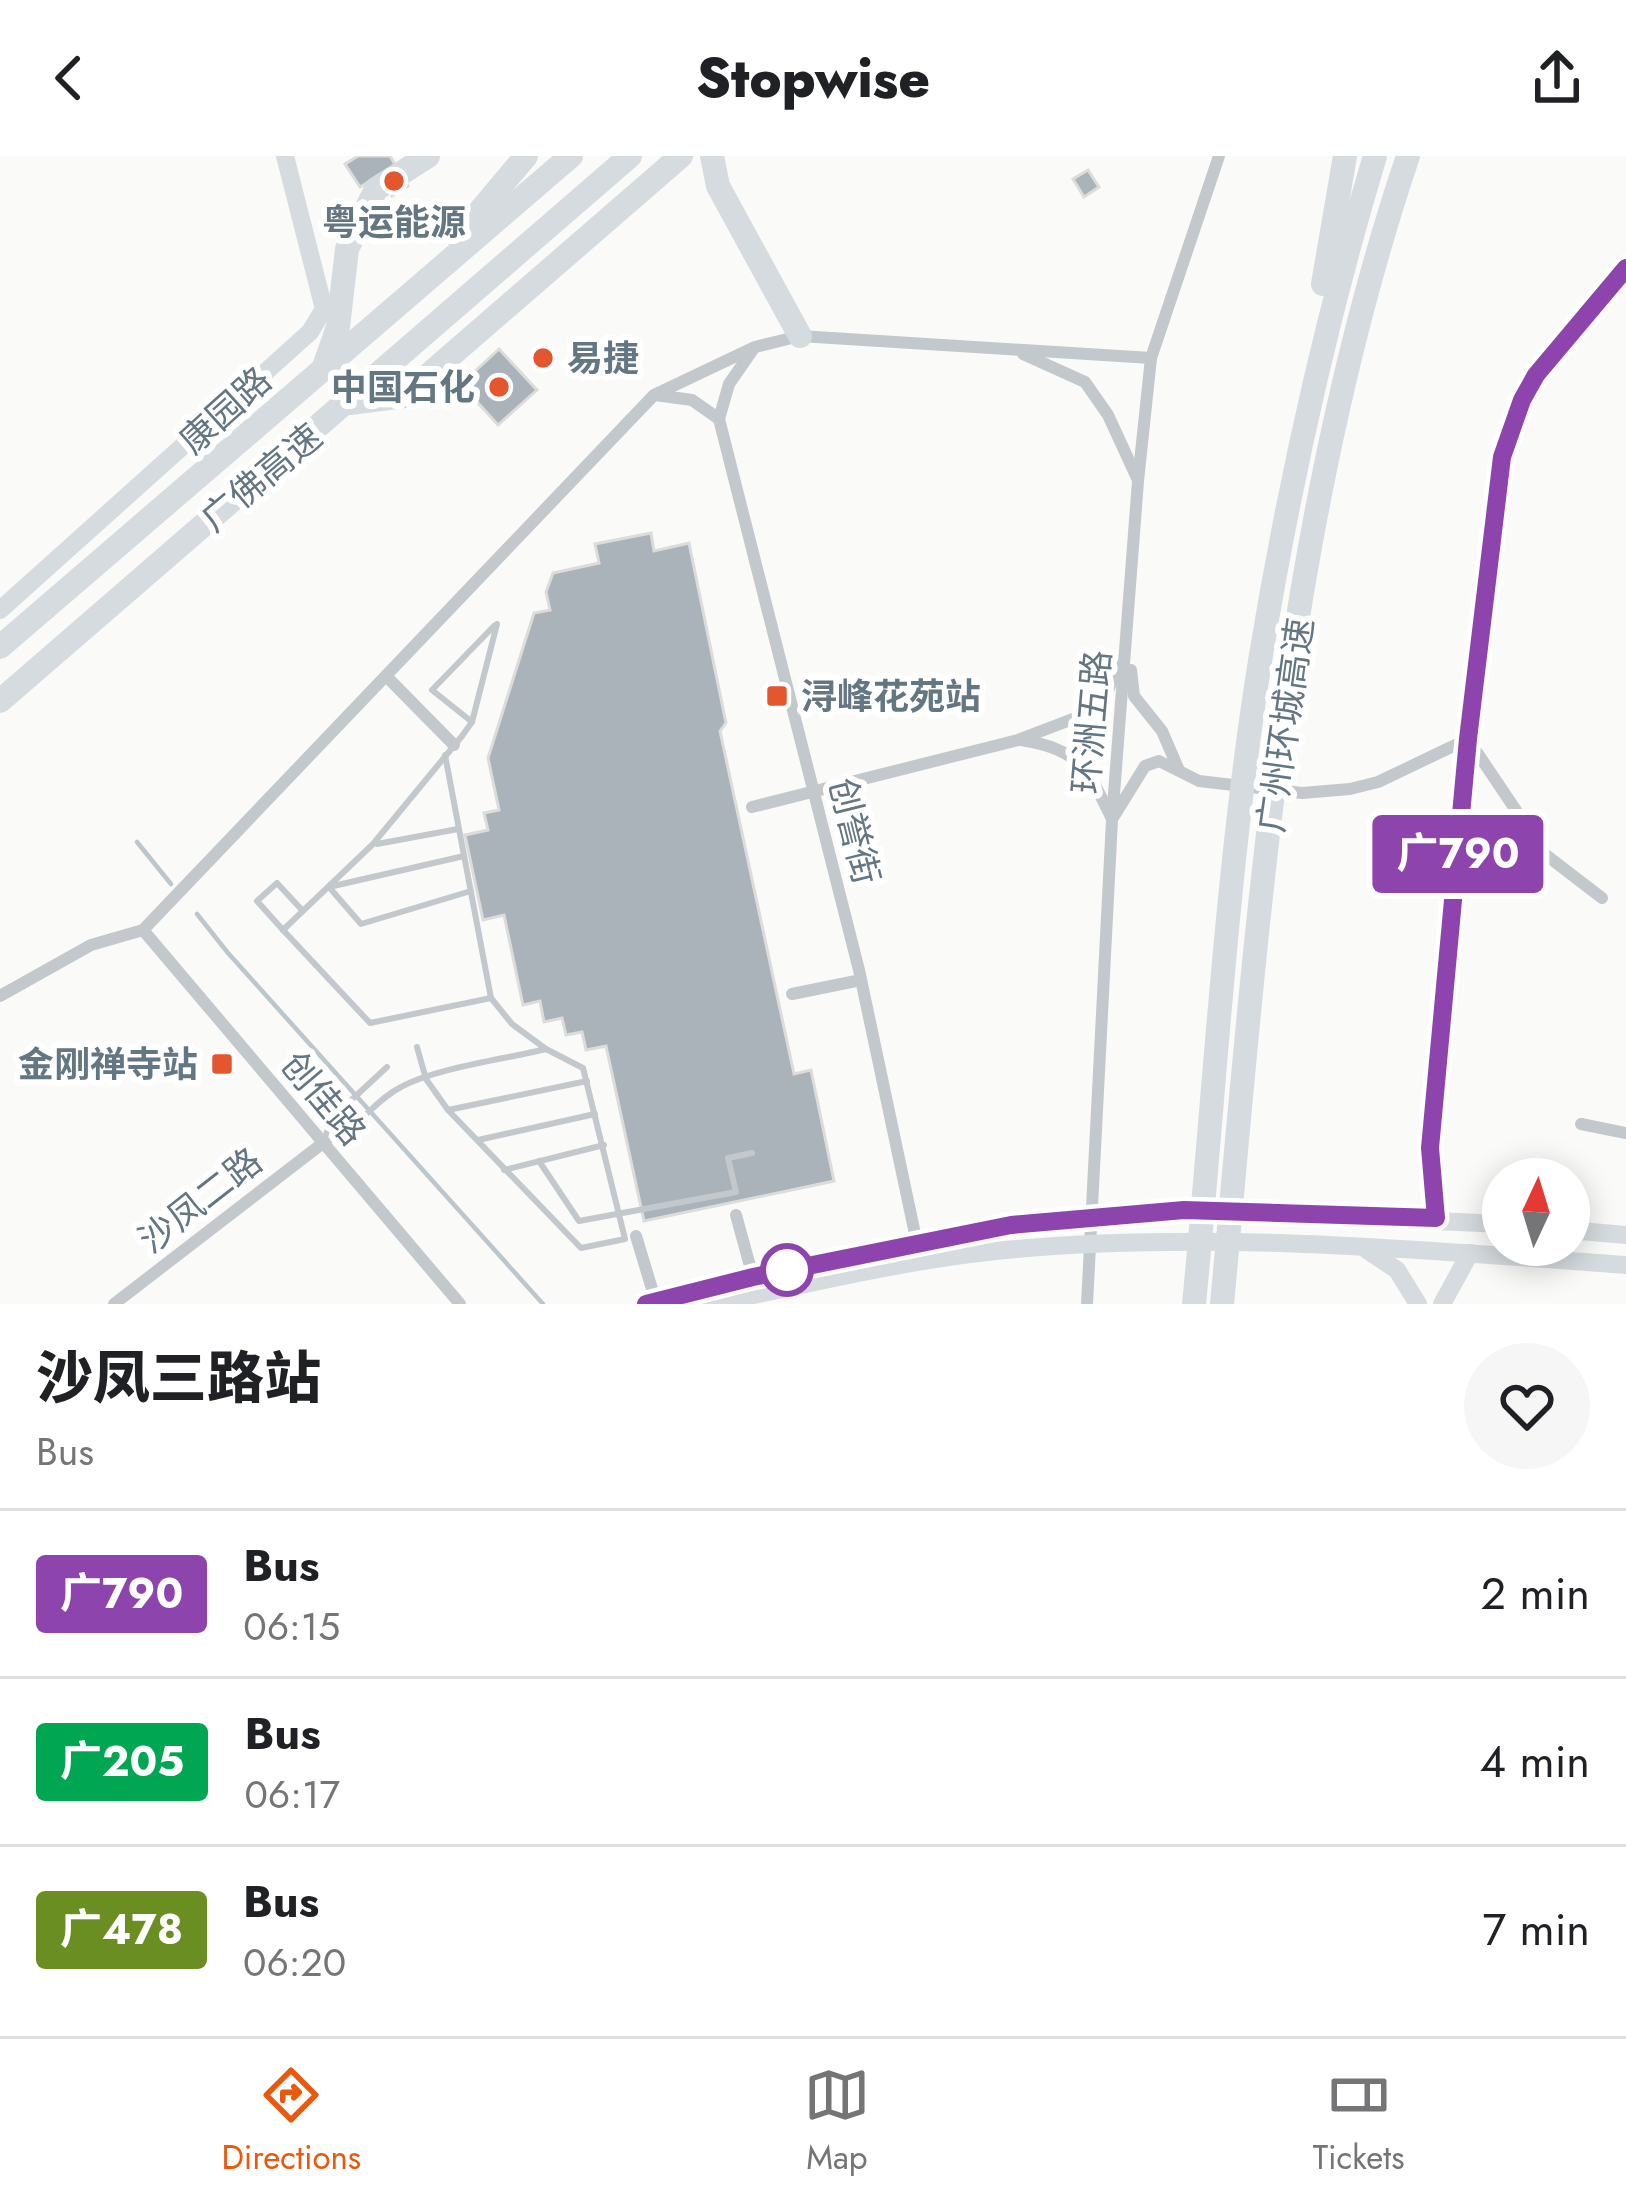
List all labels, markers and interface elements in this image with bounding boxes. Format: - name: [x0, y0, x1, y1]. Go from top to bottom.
- text: Stopwise: [696, 39, 930, 117]
- icon: back: [36, 45, 102, 111]
- icon: share: [1524, 45, 1590, 111]
- marker: 粤运能源: [381, 168, 407, 194]
- place label: 粤运能源: [322, 196, 466, 248]
- place label: 易捷: [567, 332, 639, 384]
- marker: 易捷: [530, 345, 556, 371]
- street label: 康园路: [167, 355, 283, 465]
- place label: 中国石化: [331, 361, 475, 413]
- marker: 中国石化: [486, 374, 512, 400]
- street label: 广佛高速: [189, 411, 333, 543]
- street label: 广州环城高速: [1244, 614, 1326, 836]
- street label: 环洲五路: [1059, 648, 1123, 796]
- place label: 浔峰花苑站: [801, 670, 981, 722]
- marker: 浔峰花苑站: [764, 683, 790, 709]
- street label: 创誉街: [817, 772, 893, 890]
- line badge: 广790: [1374, 815, 1542, 893]
- text: 广790: [1396, 823, 1520, 884]
- place label: 金刚禅寺站: [18, 1038, 198, 1090]
- street label: 创佳路: [269, 1040, 379, 1156]
- marker: 金刚禅寺站: [209, 1051, 235, 1077]
- street label: 沙凤二路: [127, 1135, 273, 1265]
- north arrow: [1482, 1158, 1590, 1266]
- map controls: [1482, 1158, 1590, 1266]
- unlabelled marker: [762, 1245, 812, 1295]
- text: 沙凤三路站: [36, 1337, 321, 1419]
- button: heart: [1464, 1343, 1590, 1469]
- text: Bus: [36, 1423, 94, 1480]
- text: Bus: [243, 1533, 320, 1598]
- text: 2 min: [1480, 1561, 1590, 1626]
- text: 广790: [60, 1563, 183, 1624]
- text: 06:15: [243, 1598, 340, 1655]
- text: Bus: [244, 1701, 321, 1766]
- text: 4 min: [1480, 1729, 1590, 1794]
- text: 广205: [60, 1731, 184, 1792]
- text: 06:17: [244, 1766, 340, 1823]
- text: Bus: [243, 1869, 319, 1934]
- text: 7 min: [1482, 1897, 1590, 1962]
- text: 广478: [60, 1899, 183, 1960]
- text: 06:20: [243, 1934, 346, 1991]
- tab: Directions: [221, 2062, 361, 2181]
- tab: Map: [804, 2062, 870, 2181]
- tab: Tickets: [1313, 2062, 1405, 2181]

